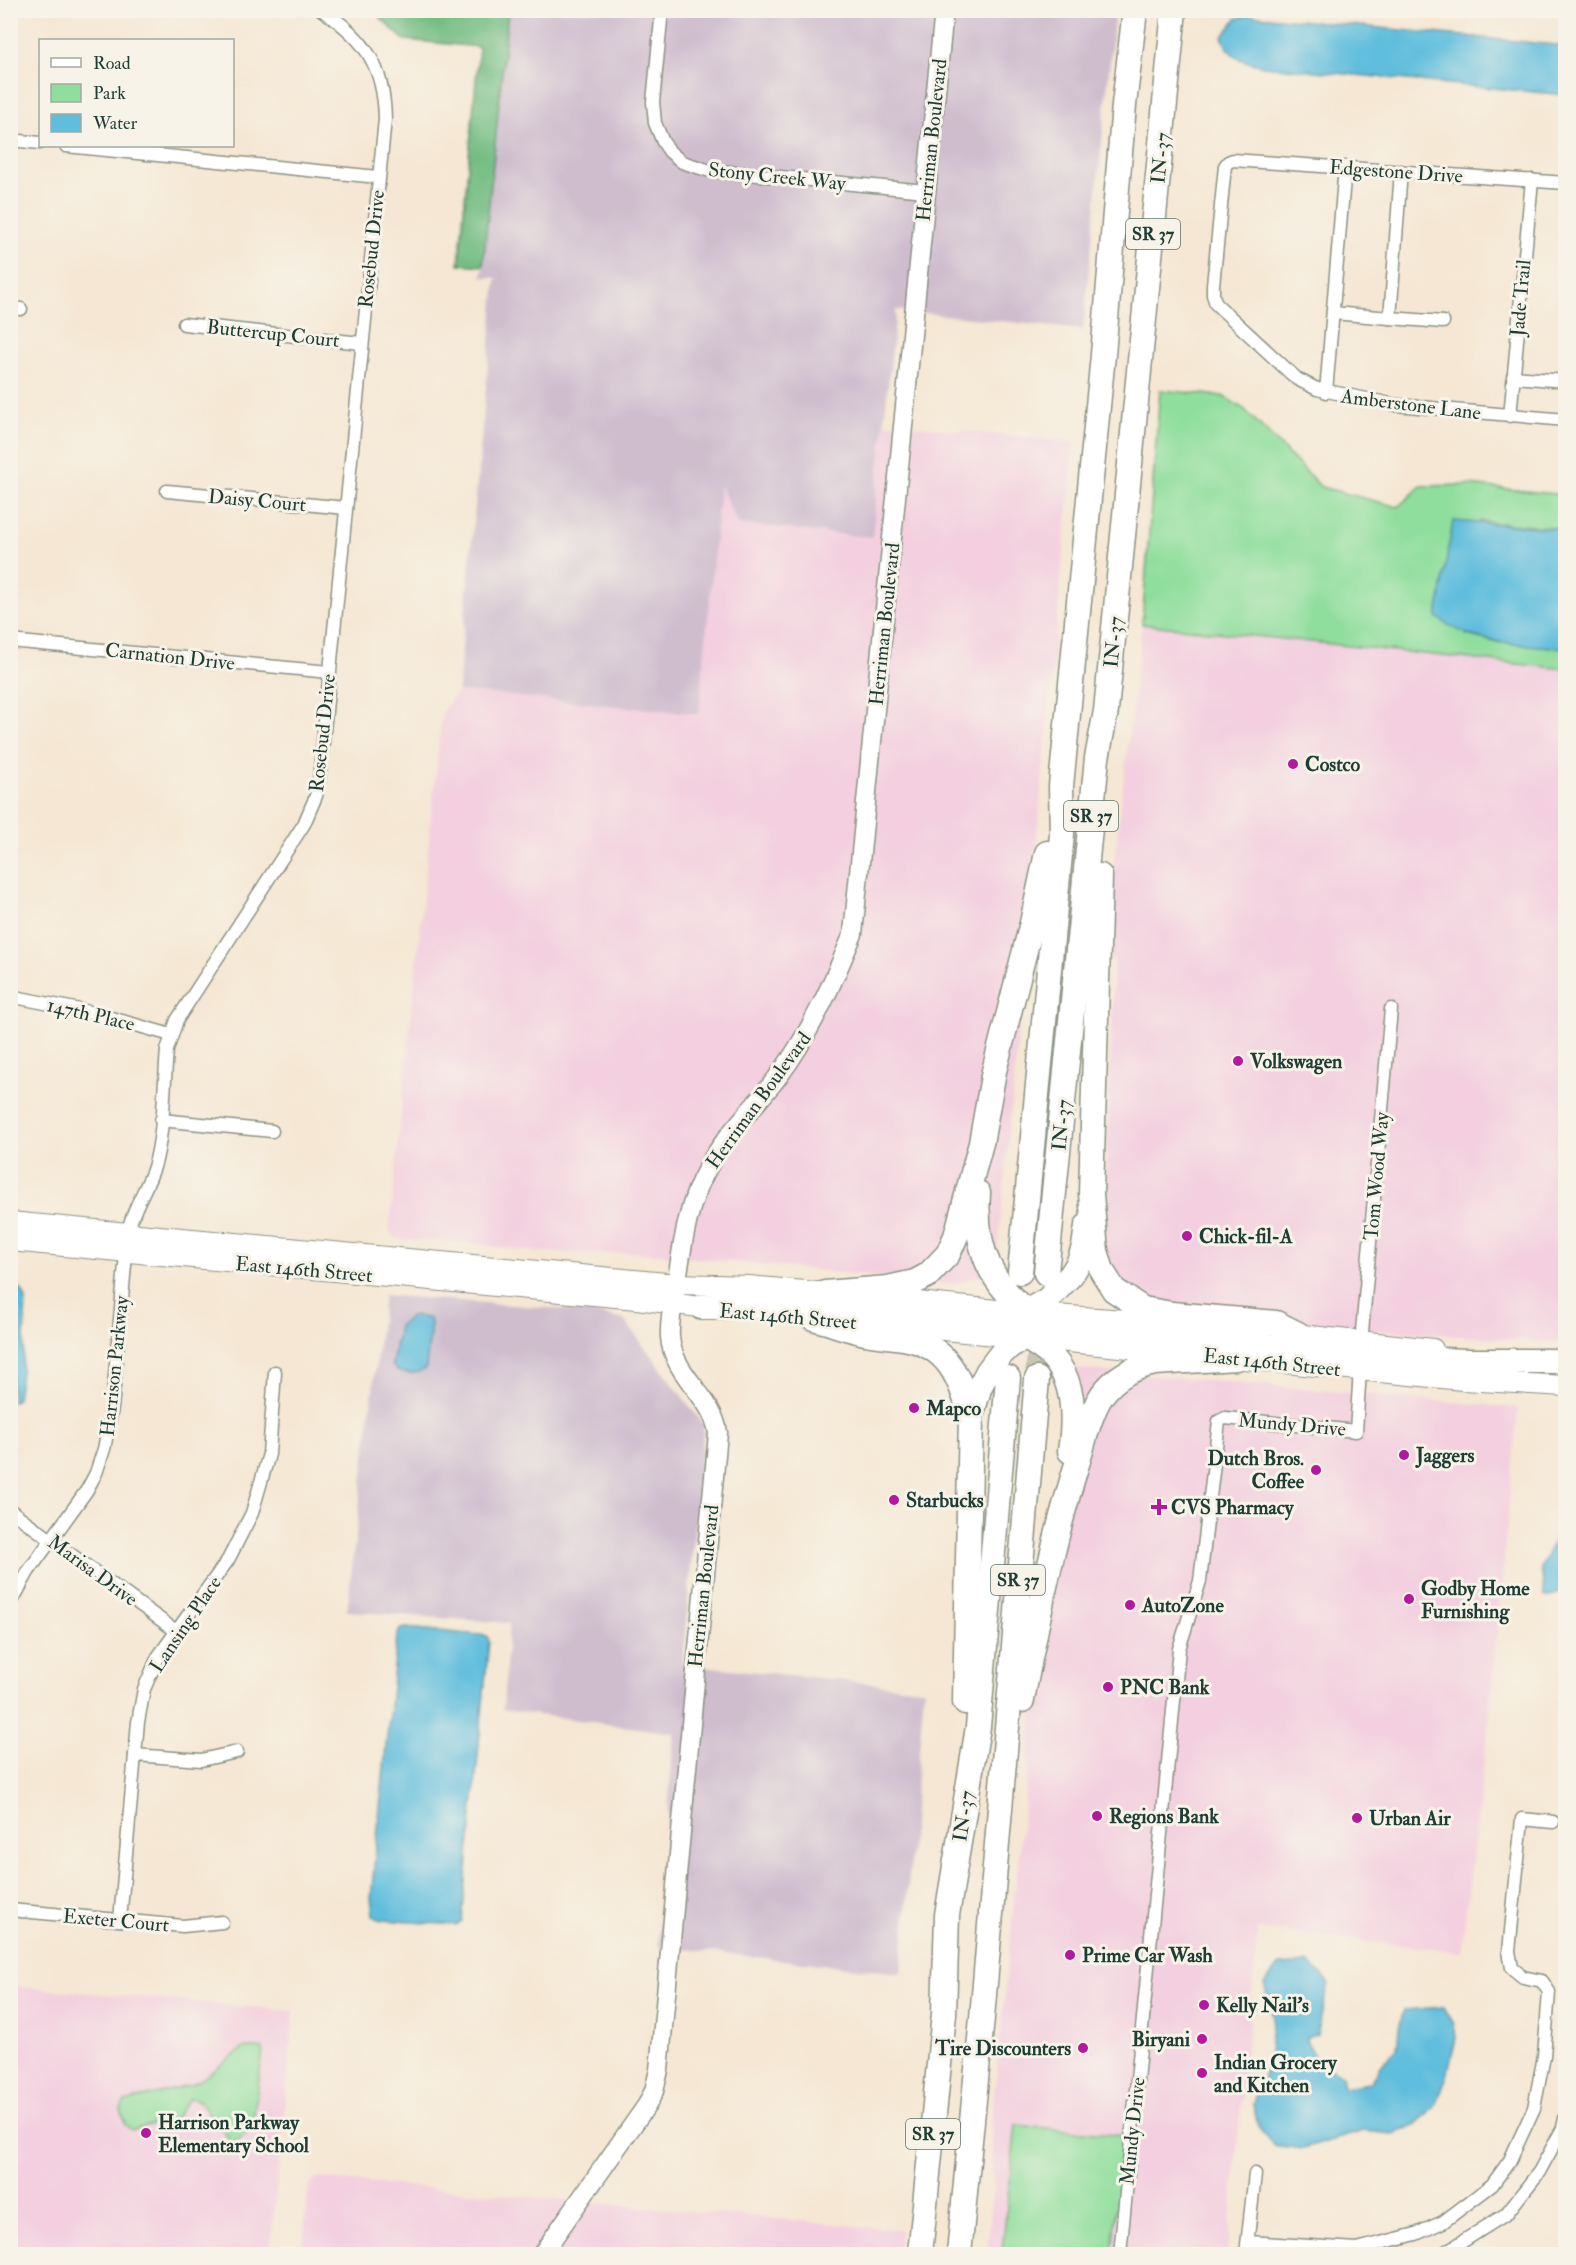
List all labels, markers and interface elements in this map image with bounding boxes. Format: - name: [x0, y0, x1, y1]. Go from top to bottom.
- legend: [39, 39, 234, 147]
- text: Road: [93, 52, 131, 75]
- street label: Herriman Boulevard: [911, 57, 952, 223]
- text: Park: [93, 82, 126, 105]
- text: Water: [92, 112, 137, 135]
- street label: IN-37: [1145, 131, 1176, 185]
- street label: Edgestone Drive: [1328, 154, 1464, 189]
- street label: Stony Creek Way: [707, 157, 848, 196]
- street label: Rosebud Drive: [353, 189, 390, 309]
- road number: SR 37: [1126, 219, 1180, 249]
- street label: Jade Trail: [1505, 259, 1536, 339]
- street label: Buttercup Court: [205, 314, 341, 354]
- street label: Amberstone Lane: [1338, 383, 1482, 425]
- street label: Daisy Court: [207, 484, 308, 517]
- street label: Herriman Boulevard: [864, 541, 905, 707]
- street label: IN-37: [1098, 615, 1129, 669]
- street label: Carnation Drive: [104, 637, 236, 676]
- street label: Rosebud Drive: [304, 673, 341, 793]
- place label: Costco: [1305, 752, 1361, 777]
- marker: Costco: [1286, 757, 1300, 771]
- road number: SR 37: [1064, 801, 1118, 831]
- street label: 147th Place: [45, 992, 137, 1037]
- street label: Herriman Boulevard: [700, 1027, 817, 1174]
- place label: Volkswagen: [1249, 1049, 1343, 1075]
- marker: Volkswagen: [1231, 1054, 1245, 1068]
- street label: IN-37: [1046, 1098, 1077, 1152]
- street label: Tom Wood Way: [1358, 1110, 1395, 1241]
- place label: Chick-fil-A: [1199, 1224, 1293, 1249]
- marker: Chick-fil-A: [1180, 1229, 1194, 1243]
- street label: East 146th Street: [234, 1251, 374, 1288]
- street label: Harrison Parkway: [95, 1293, 134, 1438]
- street label: East 146th Street: [718, 1298, 858, 1335]
- street label: East 146th Street: [1202, 1343, 1342, 1382]
- place label: Mapco: [925, 1396, 982, 1422]
- marker: Mapco: [907, 1401, 921, 1415]
- street label: Mundy Drive: [1237, 1407, 1347, 1442]
- place label: Jaggers: [1415, 1443, 1474, 1469]
- place label: Dutch Bros. Coffee: [1207, 1446, 1305, 1494]
- marker: Jaggers: [1397, 1448, 1411, 1462]
- marker: Dutch Bros. Coffee: [1309, 1463, 1323, 1477]
- place label: Starbucks: [906, 1488, 984, 1513]
- marker: Starbucks: [887, 1493, 901, 1507]
- place label: CVS Pharmacy: [1171, 1495, 1295, 1521]
- marker: CVS Pharmacy: [1152, 1500, 1166, 1514]
- street label: Herriman Boulevard: [683, 1503, 724, 1669]
- street label: Marisa Drive: [43, 1529, 143, 1611]
- road number: SR 37: [991, 1565, 1045, 1595]
- street label: Lansing Place: [144, 1571, 227, 1677]
- place label: Godby Home Furnishing: [1421, 1576, 1530, 1625]
- marker: Godby Home Furnishing: [1402, 1592, 1416, 1606]
- place label: AutoZone: [1141, 1593, 1224, 1618]
- marker: AutoZone: [1123, 1598, 1137, 1612]
- place label: PNC Bank: [1120, 1675, 1210, 1700]
- marker: PNC Bank: [1101, 1680, 1115, 1694]
- street label: IN-37: [947, 1789, 980, 1843]
- place label: Regions Bank: [1109, 1804, 1219, 1830]
- place label: Urban Air: [1369, 1806, 1451, 1831]
- marker: Regions Bank: [1090, 1809, 1104, 1823]
- marker: Urban Air: [1350, 1811, 1364, 1825]
- street label: Exeter Court: [62, 1903, 171, 1938]
- place label: Prime Car Wash: [1082, 1943, 1213, 1968]
- marker: Prime Car Wash: [1063, 1948, 1077, 1962]
- place label: Kelly Nail's: [1216, 1993, 1309, 2019]
- marker: Kelly Nail's: [1197, 1998, 1211, 2012]
- place label: Biryani: [1132, 2027, 1191, 2053]
- marker: Biryani: [1195, 2032, 1209, 2046]
- place label: Tire Discounters: [934, 2036, 1071, 2061]
- marker: Tire Discounters: [1076, 2041, 1090, 2055]
- place label: Indian Grocery and Kitchen: [1214, 2050, 1338, 2098]
- marker: Indian Grocery and Kitchen: [1195, 2066, 1209, 2080]
- street label: Mundy Drive: [1114, 2076, 1151, 2186]
- place label: Harrison Parkway Elementary School: [158, 2110, 310, 2159]
- road number: SR 37: [906, 2119, 960, 2149]
- marker: Harrison Parkway Elementary School: [139, 2126, 153, 2140]

